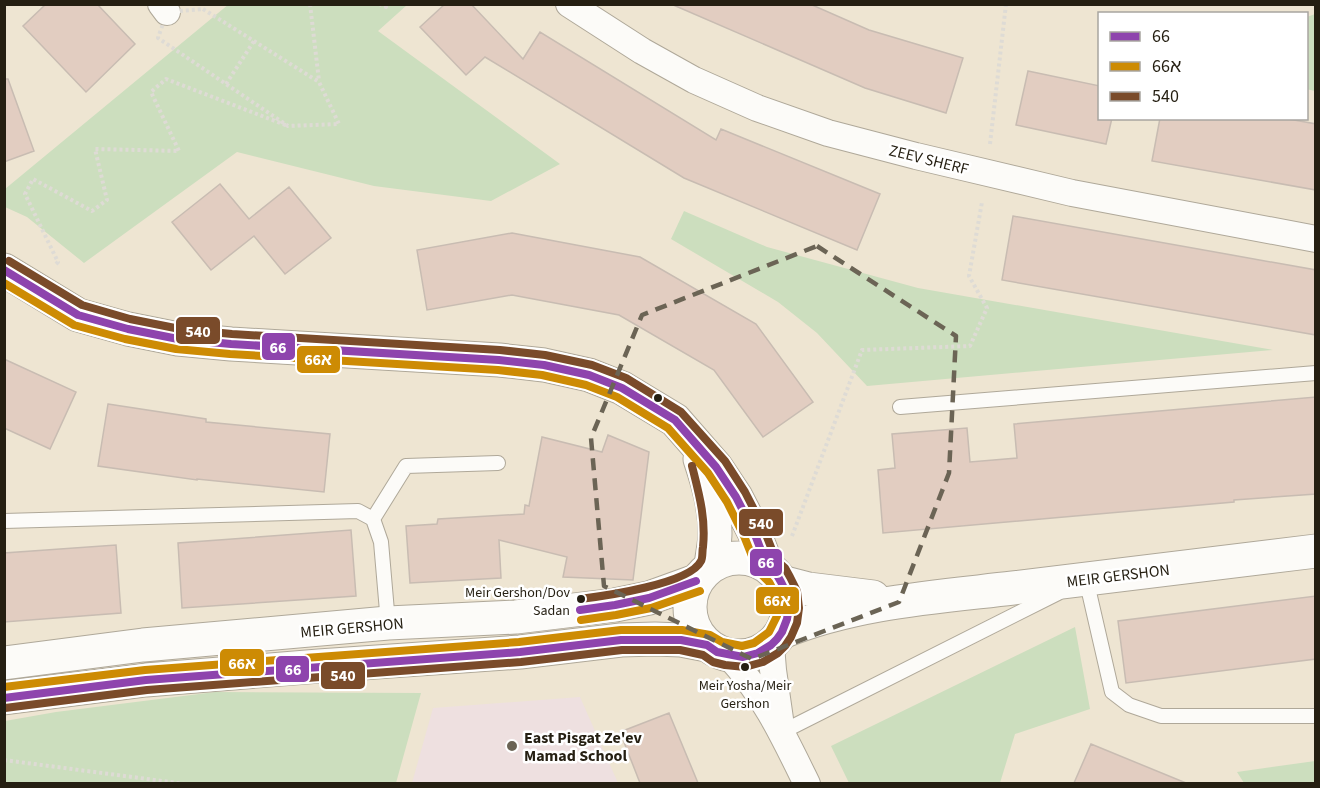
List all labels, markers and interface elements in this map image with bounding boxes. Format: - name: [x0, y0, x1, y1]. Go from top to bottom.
- legend: [1098, 12, 1308, 120]
- text: 66: [1152, 24, 1170, 49]
- text: 66א: [1152, 54, 1181, 79]
- text: 540: [1152, 84, 1179, 109]
- street label: ZEEV SHERF: [887, 139, 971, 181]
- line badge: 540: [175, 316, 221, 345]
- text: 540: [185, 321, 211, 343]
- line badge: 66: [261, 332, 296, 361]
- text: 66: [270, 337, 286, 359]
- line badge: 66א: [296, 345, 341, 374]
- text: 66א: [304, 349, 332, 371]
- unlabelled marker: [652, 392, 664, 404]
- line badge: 540: [738, 508, 784, 537]
- text: 540: [748, 513, 774, 535]
- line badge: 66: [749, 548, 783, 577]
- text: 66: [758, 552, 774, 574]
- street label: MEIR GERSHON: [1065, 559, 1171, 593]
- place label: Meir Gershon/Dov Sadan: [465, 583, 570, 621]
- line badge: 66א: [755, 586, 800, 615]
- text: 66א: [763, 590, 791, 612]
- marker: Meir Gershon/Dov Sadan: [575, 593, 587, 605]
- street label: MEIR GERSHON: [299, 613, 405, 643]
- line badge: 66א: [219, 648, 265, 677]
- text: 66א: [228, 653, 256, 675]
- line badge: 66: [275, 655, 310, 683]
- text: 66: [285, 659, 301, 681]
- line badge: 540: [320, 661, 366, 690]
- marker: Meir Yosha/Meir Gershon: [739, 661, 751, 673]
- text: 540: [330, 665, 356, 687]
- place label: Meir Yosha/Meir Gershon: [699, 676, 792, 714]
- place label: East Pisgat Ze'ev Mamad School: [524, 727, 643, 767]
- marker: East Pisgat Ze'ev Mamad School: [505, 739, 519, 753]

